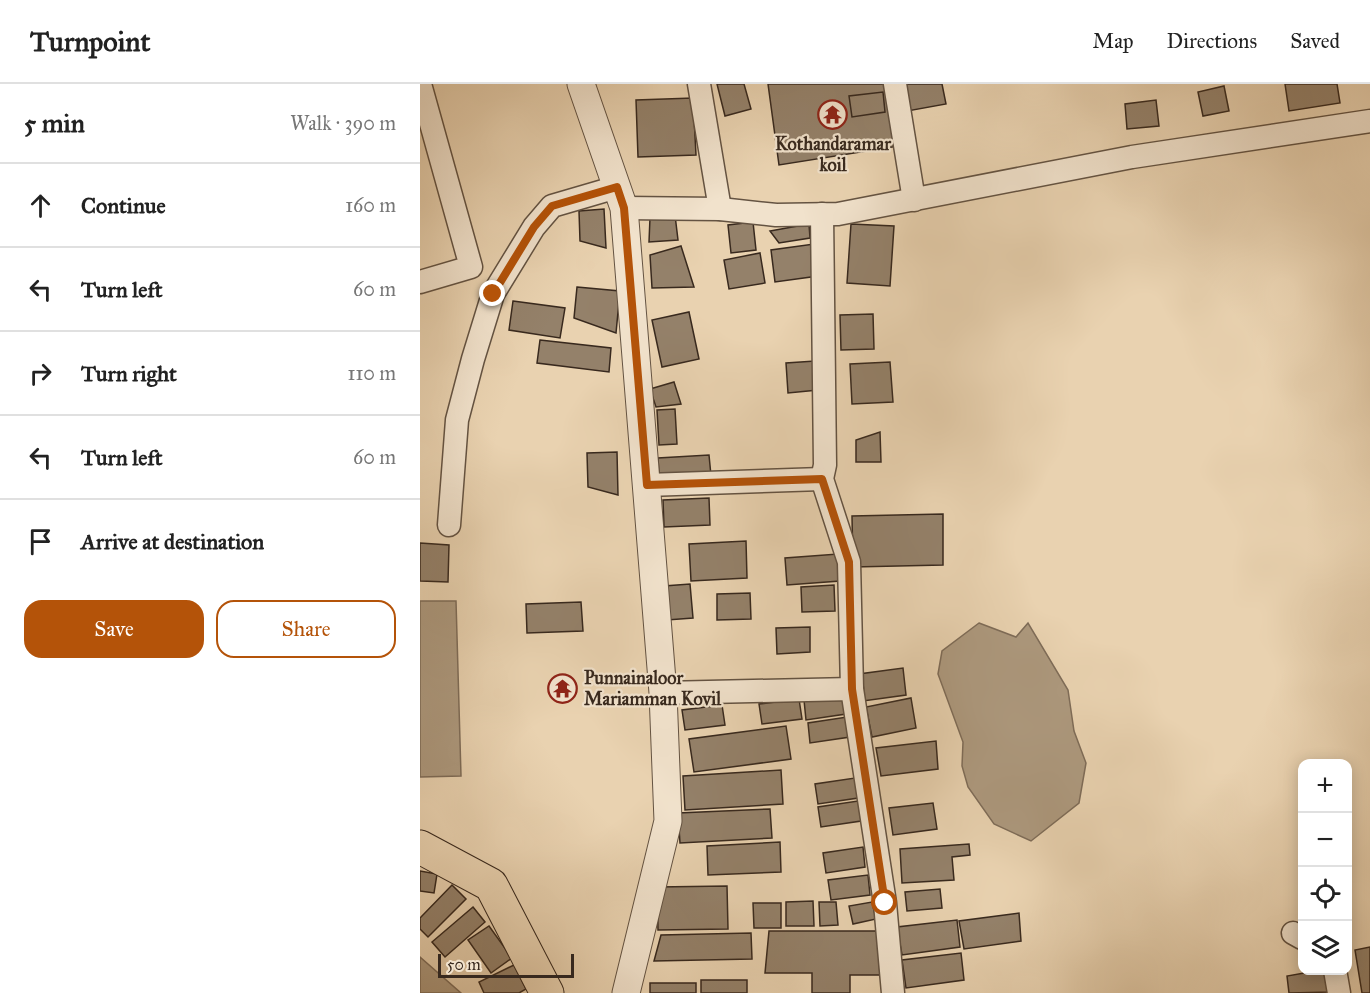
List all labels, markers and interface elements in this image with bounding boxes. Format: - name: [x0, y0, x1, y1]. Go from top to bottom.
- text: Turnpoint: [30, 24, 150, 59]
- text: Map: [1093, 28, 1134, 54]
- text: Directions: [1167, 28, 1257, 54]
- text: Saved: [1290, 28, 1340, 54]
- temple icon: Kothandaramar koil: [817, 99, 849, 131]
- text: 5 min: [24, 107, 85, 139]
- text: Walk · 390 m: [290, 111, 396, 135]
- place label: Kothandaramar koil: [775, 133, 892, 176]
- icon: ahead: [24, 189, 57, 222]
- text: Continue: [81, 192, 166, 219]
- text: 160 m: [345, 193, 396, 217]
- icon: left: [24, 273, 57, 306]
- text: Turn left: [81, 276, 163, 303]
- text: 60 m: [353, 277, 396, 301]
- route end: [479, 280, 505, 306]
- icon: right: [24, 357, 57, 390]
- text: Turn right: [81, 360, 177, 387]
- text: 110 m: [348, 361, 396, 385]
- icon: left: [24, 441, 57, 474]
- text: Turn left: [81, 444, 163, 471]
- text: 60 m: [353, 445, 396, 469]
- icon: arrive: [24, 525, 57, 558]
- text: Arrive at destination: [81, 528, 264, 555]
- button: Save: [24, 600, 204, 658]
- button: Share: [216, 600, 396, 658]
- place label: Punnainaloor Mariamman Kovil: [584, 667, 722, 710]
- temple icon: Punnainaloor Mariamman Kovil: [547, 672, 579, 704]
- map controls: [1298, 759, 1352, 975]
- button: +: [1298, 759, 1352, 813]
- button: −: [1298, 813, 1352, 867]
- button: locate: [1298, 867, 1352, 921]
- route start: [871, 889, 897, 915]
- button: layers: [1298, 921, 1352, 975]
- scale bar: [438, 951, 574, 978]
- text: 50 m: [447, 955, 481, 974]

